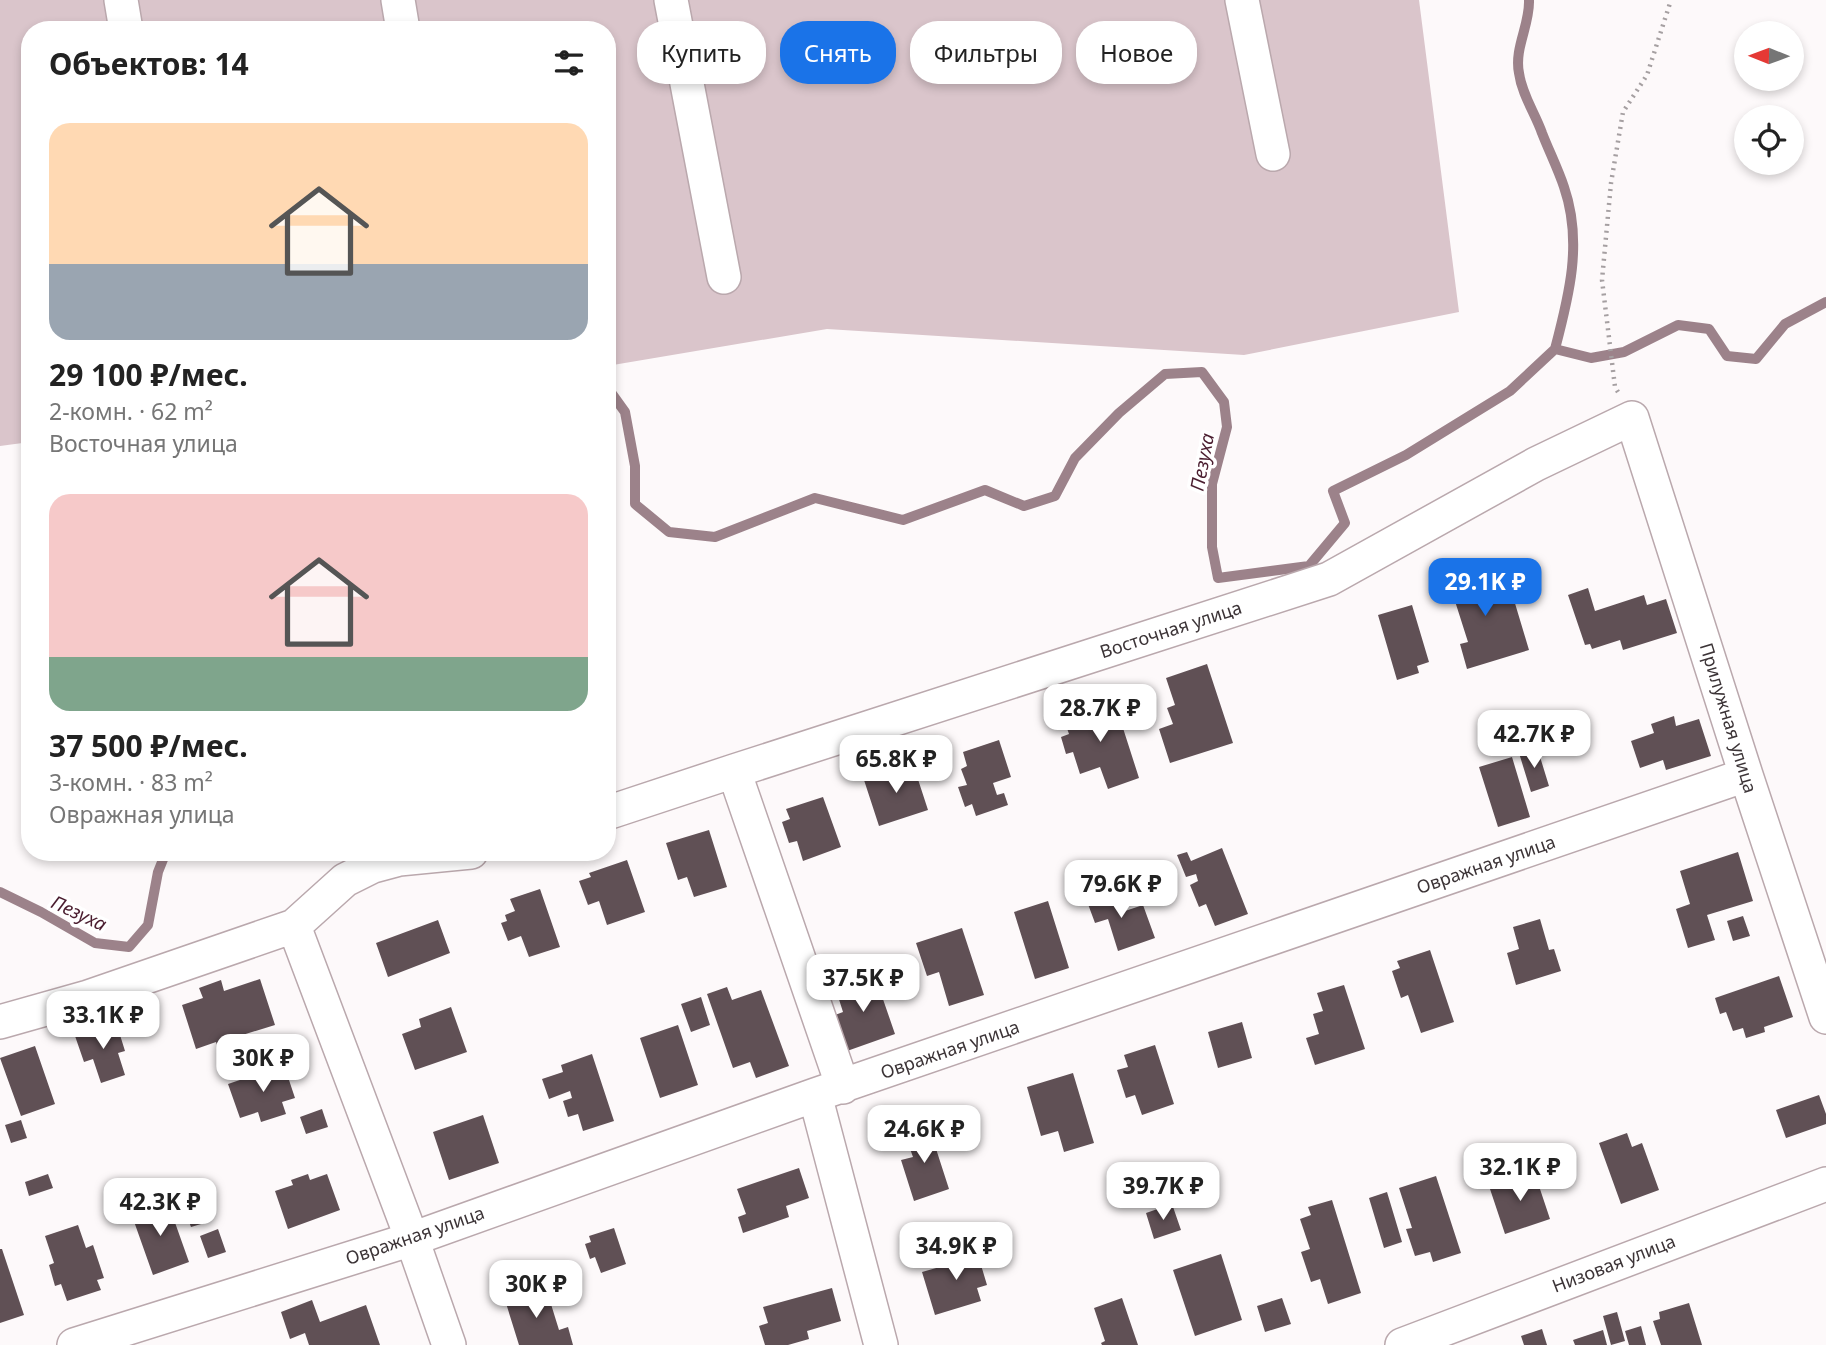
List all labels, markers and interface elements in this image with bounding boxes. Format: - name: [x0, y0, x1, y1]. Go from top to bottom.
- chip: Купить: [637, 21, 766, 84]
- chip: Снять: [780, 21, 896, 84]
- chip: Фильтры: [910, 21, 1062, 84]
- chip: Новое: [1076, 21, 1197, 84]
- north arrow: [1734, 21, 1804, 91]
- map controls: [1734, 21, 1804, 175]
- text: Объектов: 14: [49, 43, 249, 84]
- icon: filters: [550, 44, 588, 82]
- button: locate: [1734, 105, 1804, 175]
- icon: home: [256, 168, 382, 294]
- text: 29 100 ₽/мес.: [49, 354, 248, 395]
- text: 2-комн. · 62 m²: [49, 395, 213, 427]
- text: Восточная улица: [49, 427, 238, 459]
- water label: Пезуха: [1184, 431, 1220, 493]
- icon: home: [256, 539, 382, 665]
- pin: 29.1K ₽: [1420, 558, 1550, 618]
- text: 29.1K ₽: [1445, 565, 1525, 597]
- street label: Восточная улица: [1097, 595, 1245, 663]
- street label: Прилужная улица: [1695, 640, 1763, 796]
- pin: 28.7K ₽: [1035, 684, 1165, 744]
- text: 28.7K ₽: [1060, 691, 1140, 723]
- pin: 42.7K ₽: [1469, 710, 1599, 770]
- text: 42.7K ₽: [1494, 717, 1574, 749]
- text: 37 500 ₽/мес.: [49, 725, 248, 766]
- pin: 65.8K ₽: [831, 736, 961, 795]
- text: 65.8K ₽: [856, 742, 936, 774]
- text: 3-комн. · 83 m²: [49, 766, 213, 798]
- text: Овражная улица: [49, 798, 235, 830]
- street label: Овражная улица: [1413, 829, 1558, 899]
- pin: 79.6K ₽: [1056, 860, 1186, 920]
- text: 79.6K ₽: [1081, 867, 1161, 899]
- water label: Пезуха: [47, 889, 111, 937]
- pin: 37.5K ₽: [798, 954, 928, 1014]
- text: 37.5K ₽: [823, 961, 903, 993]
- pin: 33.1K ₽: [38, 992, 168, 1051]
- text: 33.1K ₽: [63, 998, 143, 1030]
- street label: Овражная улица: [877, 1014, 1022, 1084]
- pin: 30K ₽: [214, 1034, 312, 1094]
- text: 30K ₽: [232, 1041, 294, 1073]
- pin: 24.6K ₽: [859, 1106, 989, 1165]
- text: 24.6K ₽: [884, 1112, 964, 1144]
- pin: 32.1K ₽: [1455, 1144, 1585, 1203]
- text: 32.1K ₽: [1480, 1150, 1560, 1182]
- pin: 39.7K ₽: [1098, 1162, 1228, 1222]
- text: 39.7K ₽: [1123, 1169, 1203, 1201]
- pin: 42.3K ₽: [95, 1178, 225, 1238]
- text: 42.3K ₽: [120, 1185, 200, 1217]
- street label: Овражная улица: [342, 1200, 487, 1270]
- pin: 34.9K ₽: [891, 1222, 1021, 1282]
- text: 34.9K ₽: [916, 1229, 996, 1261]
- street label: Низовая улица: [1549, 1229, 1679, 1298]
- pin: 30K ₽: [487, 1260, 585, 1320]
- text: 30K ₽: [505, 1267, 567, 1299]

